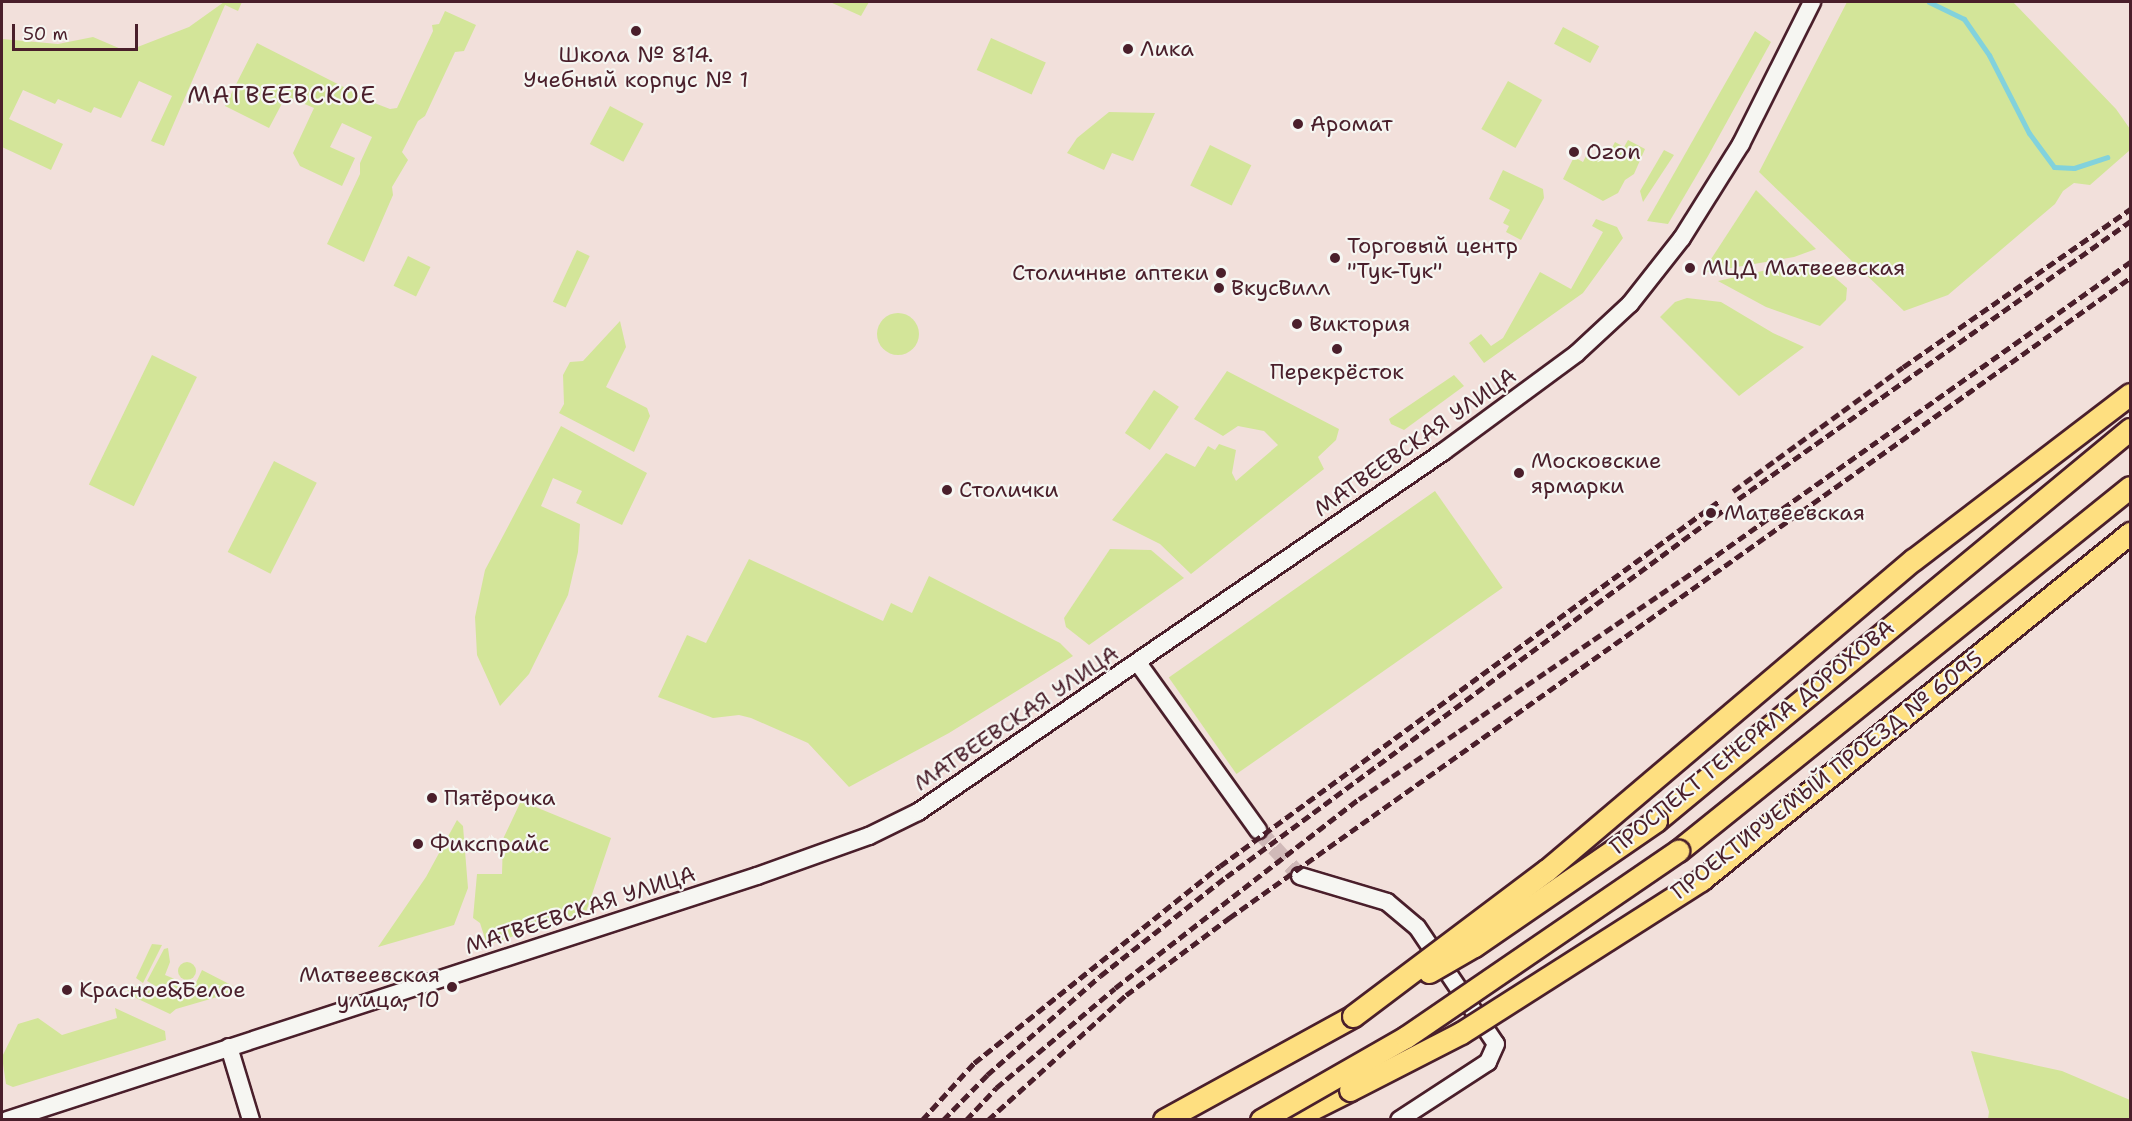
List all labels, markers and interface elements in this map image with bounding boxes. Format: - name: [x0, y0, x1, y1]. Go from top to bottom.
- scale bar: [15, 12, 141, 50]
- text: 50 m: [23, 22, 68, 46]
- marker: Школа № 814. Учебный корпус № 1: [629, 24, 643, 38]
- place label: Лика: [1140, 36, 1194, 62]
- place label: Школа № 814. Учебный корпус № 1: [523, 41, 749, 92]
- marker: Лика: [1121, 42, 1135, 56]
- district label: МАТВЕЕВСКОЕ: [187, 82, 377, 110]
- place label: Аромат: [1310, 111, 1393, 137]
- marker: Аромат: [1291, 117, 1305, 131]
- place label: Ozon: [1586, 139, 1641, 165]
- marker: Ozon: [1567, 145, 1581, 159]
- place label: Торговый центр "Тук-Тук": [1347, 232, 1518, 284]
- marker: Торговый центр "Тук-Тук": [1328, 251, 1342, 265]
- place label: МЦД Матвеевская: [1702, 255, 1905, 281]
- place label: Столичные аптеки: [1012, 260, 1209, 286]
- marker: МЦД Матвеевская: [1683, 261, 1697, 275]
- marker: Столичные аптеки: [1214, 266, 1228, 280]
- place label: ВкусВилл: [1231, 275, 1330, 301]
- marker: ВкусВилл: [1212, 281, 1226, 295]
- place label: Виктория: [1309, 311, 1410, 337]
- marker: Виктория: [1290, 317, 1304, 331]
- marker: Перекрёсток: [1330, 342, 1344, 356]
- place label: Перекрёсток: [1270, 359, 1404, 385]
- street label: МАТВЕЕВСКАЯ УЛИЦА: [1309, 362, 1521, 522]
- place label: Московские ярмарки: [1531, 447, 1661, 499]
- marker: Московские ярмарки: [1512, 466, 1526, 480]
- place label: Столички: [959, 477, 1059, 503]
- marker: Столички: [940, 483, 954, 497]
- place label: Матвеевская: [1724, 500, 1865, 526]
- marker: Матвеевская: [1702, 504, 1720, 522]
- street label: ПРОСПЕКТ ГЕНЕРАЛА ДОРОХОВА: [1605, 614, 1899, 860]
- street label: МАТВЕЕВСКАЯ УЛИЦА: [909, 640, 1123, 796]
- street label: ПРОЕКТИРУЕМЫЙ ПРОЕЗД № 6095: [1666, 645, 1988, 905]
- place label: Пятёрочка: [444, 785, 555, 811]
- marker: Пятёрочка: [425, 791, 439, 805]
- place label: Фикспрайс: [430, 831, 550, 857]
- marker: Фикспрайс: [411, 837, 425, 851]
- street label: МАТВЕЕВСКАЯ УЛИЦА: [461, 860, 699, 960]
- place label: Матвеевская улица, 10: [299, 961, 440, 1012]
- place label: Красное&Белое: [79, 977, 246, 1003]
- marker: Матвеевская улица, 10: [445, 980, 459, 994]
- marker: Красное&Белое: [60, 983, 74, 997]

